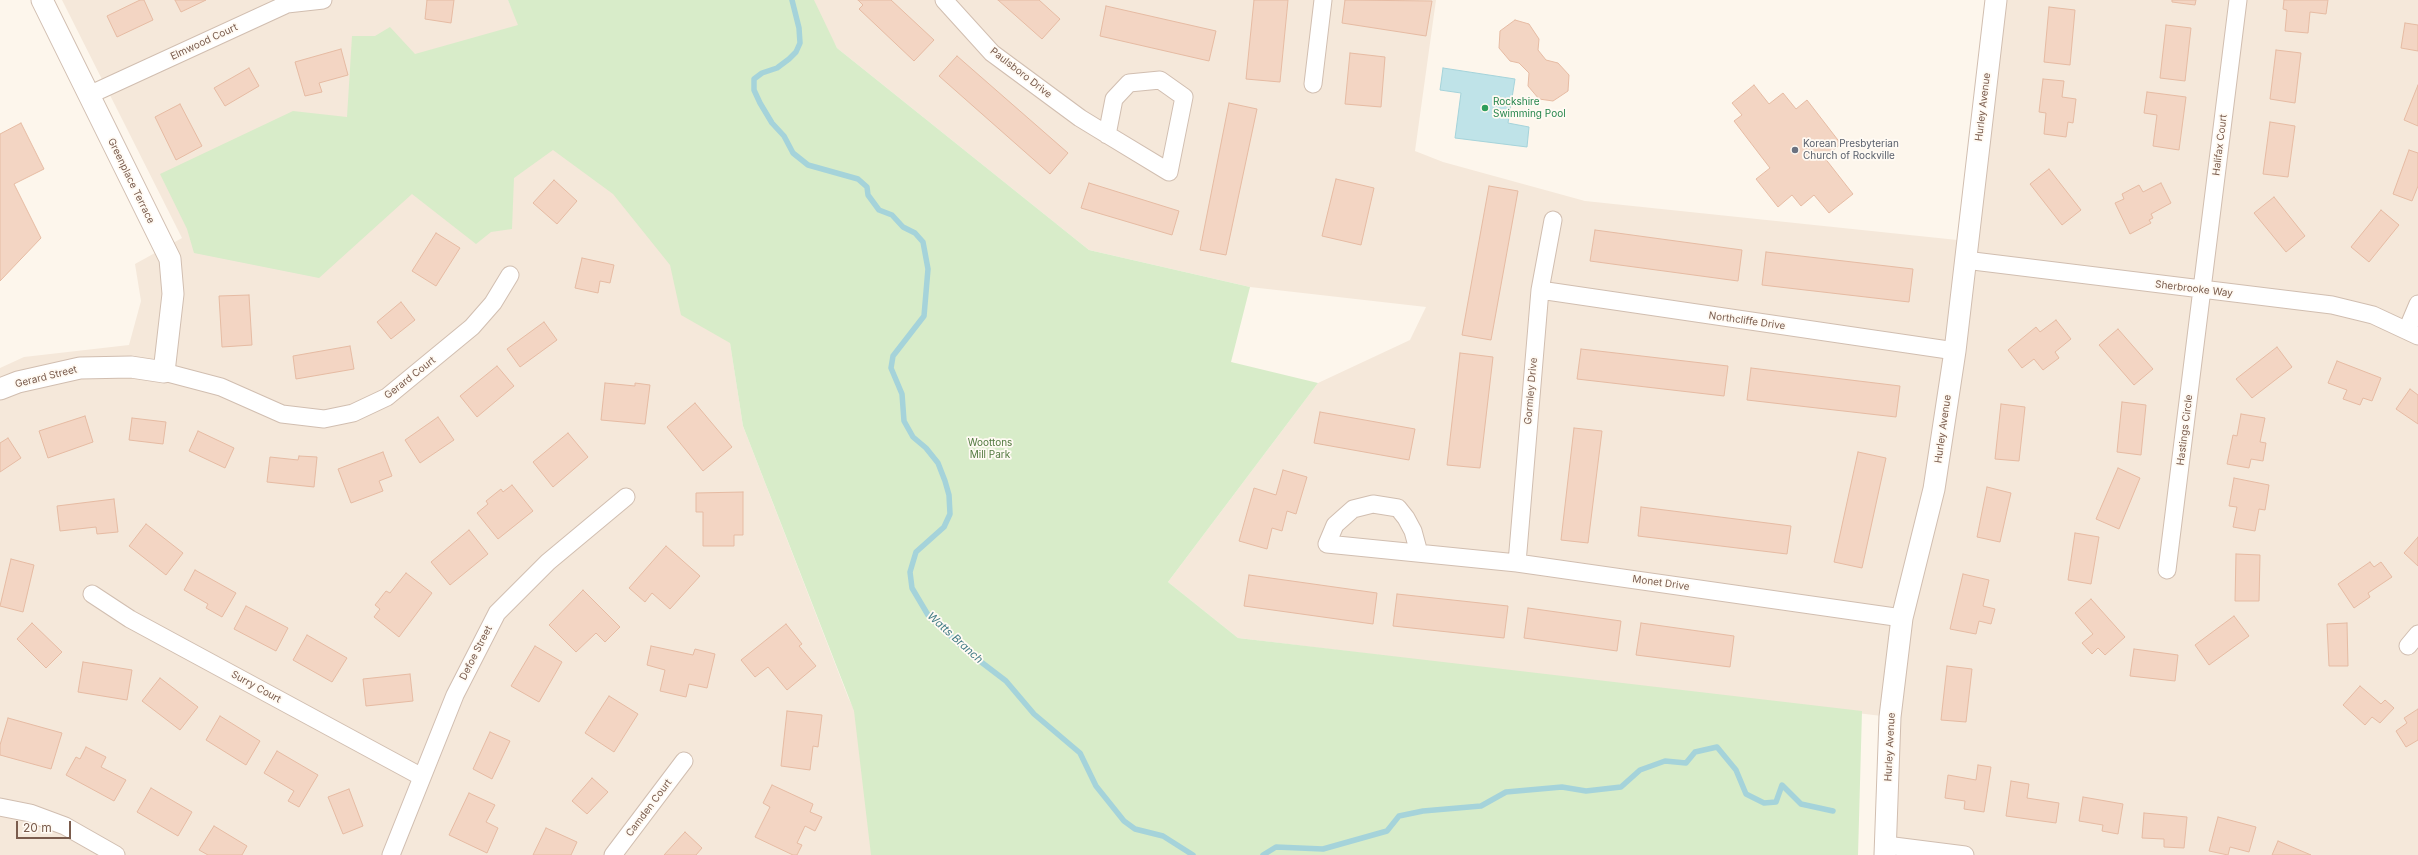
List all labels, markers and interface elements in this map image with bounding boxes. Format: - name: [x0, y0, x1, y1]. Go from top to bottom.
- street label: Elmwood Court: [169, 21, 239, 63]
- street label: Paulsboro Drive: [988, 45, 1054, 101]
- street label: Hurley Avenue: [1973, 72, 1993, 142]
- place label: Rockshire Swimming Pool: [1493, 96, 1566, 120]
- marker: Rockshire Swimming Pool: [1480, 103, 1490, 113]
- street label: Halifax Court: [2210, 114, 2230, 176]
- street label: Greenplace Terrace: [105, 136, 157, 226]
- place label: Korean Presbyterian Church of Rockville: [1803, 138, 1899, 162]
- marker: Korean Presbyterian Church of Rockville: [1790, 145, 1800, 155]
- street label: Sherbrooke Way: [2154, 278, 2234, 300]
- street label: Northcliffe Drive: [1708, 310, 1786, 332]
- street label: Gerard Court: [382, 354, 438, 402]
- street label: Gormley Drive: [1522, 357, 1540, 425]
- street label: Gerard Street: [14, 364, 78, 390]
- street label: Hurley Avenue: [1932, 394, 1954, 464]
- street label: Hastings Circle: [2175, 394, 2195, 466]
- park label: Woottons Mill Park: [968, 437, 1012, 460]
- street label: Monet Drive: [1632, 573, 1690, 593]
- water label: Watts Branch: [925, 610, 985, 666]
- street label: Defoe Street: [457, 624, 495, 682]
- street label: Surry Court: [229, 668, 283, 706]
- street label: Hurley Avenue: [1882, 712, 1898, 782]
- street label: Camden Court: [624, 777, 674, 839]
- scale bar: [18, 813, 73, 839]
- text: 20 m: [23, 820, 52, 835]

